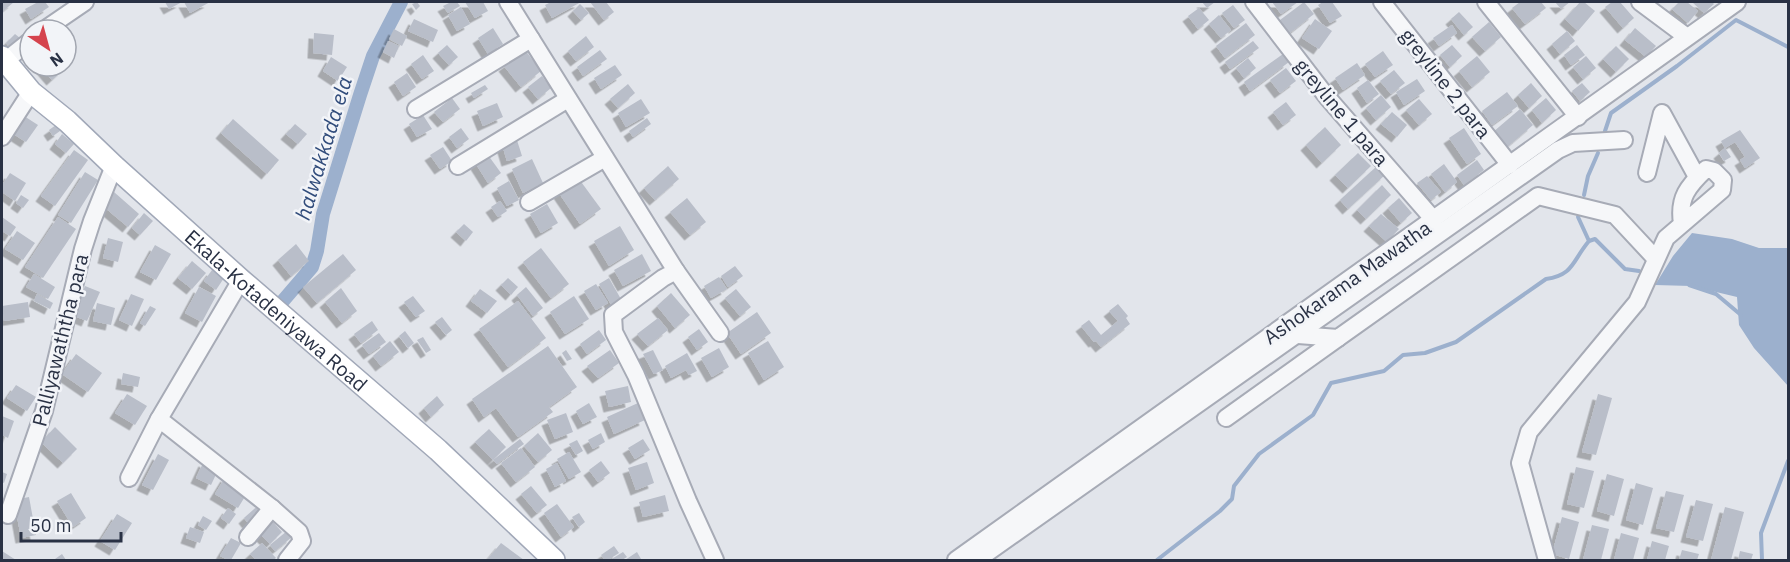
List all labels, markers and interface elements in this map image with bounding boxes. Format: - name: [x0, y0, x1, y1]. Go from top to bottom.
- north arrow: [18, 18, 78, 78]
- street label: greyline 2 para: [1394, 22, 1498, 144]
- text: N: [46, 49, 67, 72]
- street label: greyline 1 para: [1289, 52, 1395, 172]
- water label: halwakkada ela: [288, 73, 358, 223]
- street label: Ashokarama Mawatha: [1258, 214, 1436, 350]
- street label: Ekala-Kotadeniyawa Road: [180, 223, 374, 397]
- street label: Palliyawaththa para: [25, 251, 95, 429]
- scale bar: [21, 505, 122, 543]
- text: 50 m: [30, 514, 72, 537]

